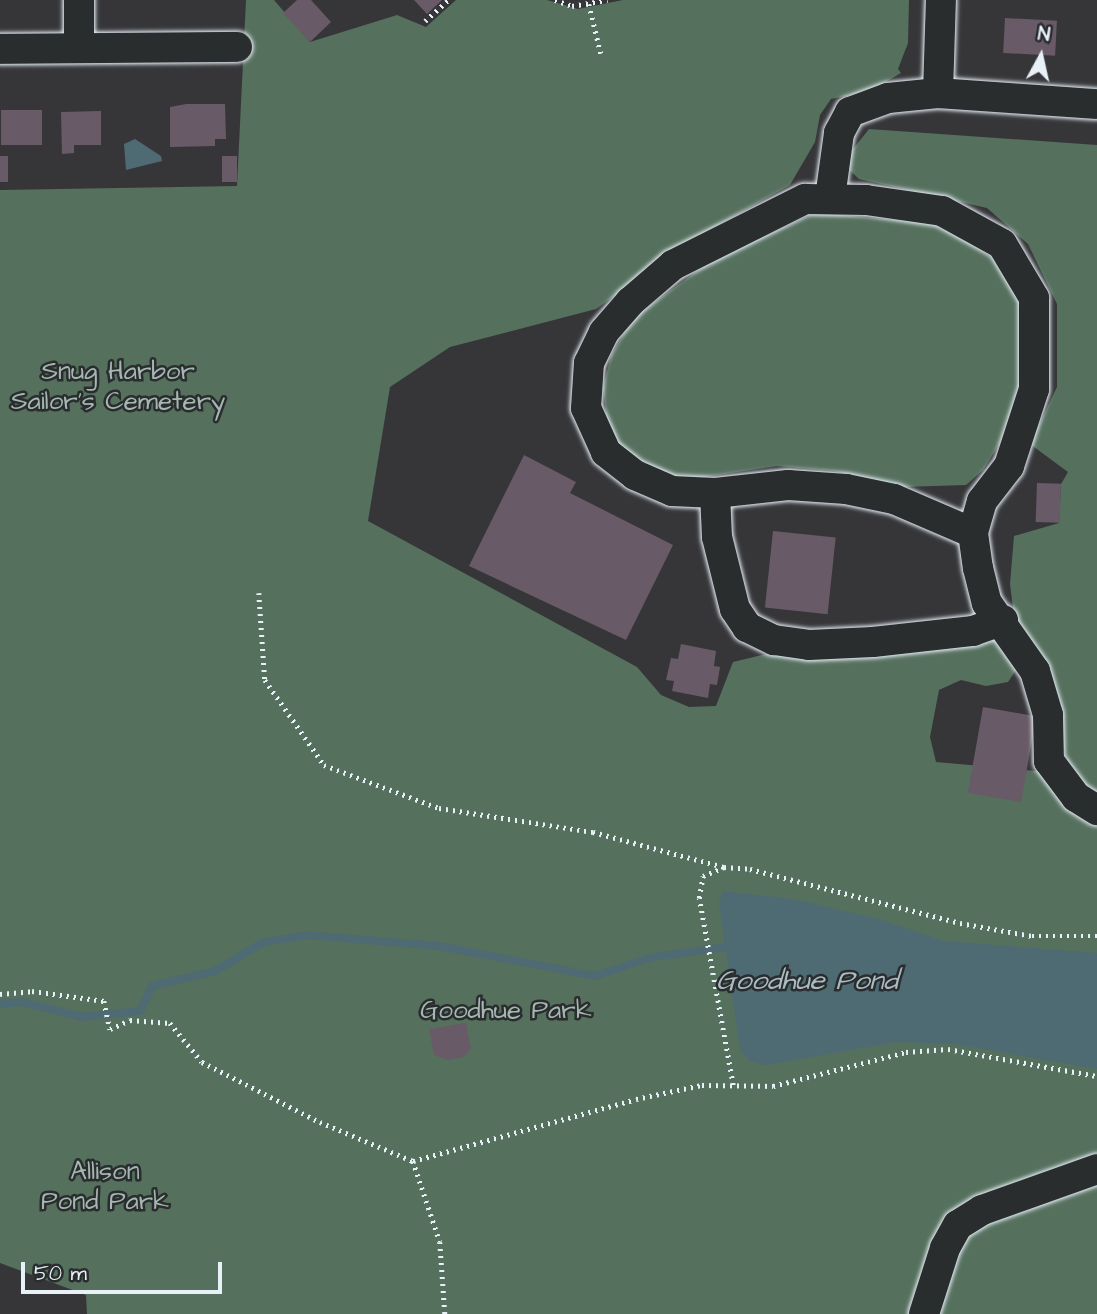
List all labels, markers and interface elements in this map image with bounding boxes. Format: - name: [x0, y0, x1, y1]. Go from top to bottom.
- north arrow: [1006, 21, 1076, 91]
- text: N: [1036, 21, 1052, 49]
- park label: Snug Harbor Sailor's Cemetery: [11, 356, 225, 418]
- water label: Goodhue Pond: [716, 964, 898, 998]
- park label: Goodhue Park: [420, 995, 592, 1027]
- park label: Allison Pond Park: [41, 1156, 169, 1218]
- scale bar: [24, 1248, 226, 1292]
- text: 50 m: [34, 1259, 87, 1288]

